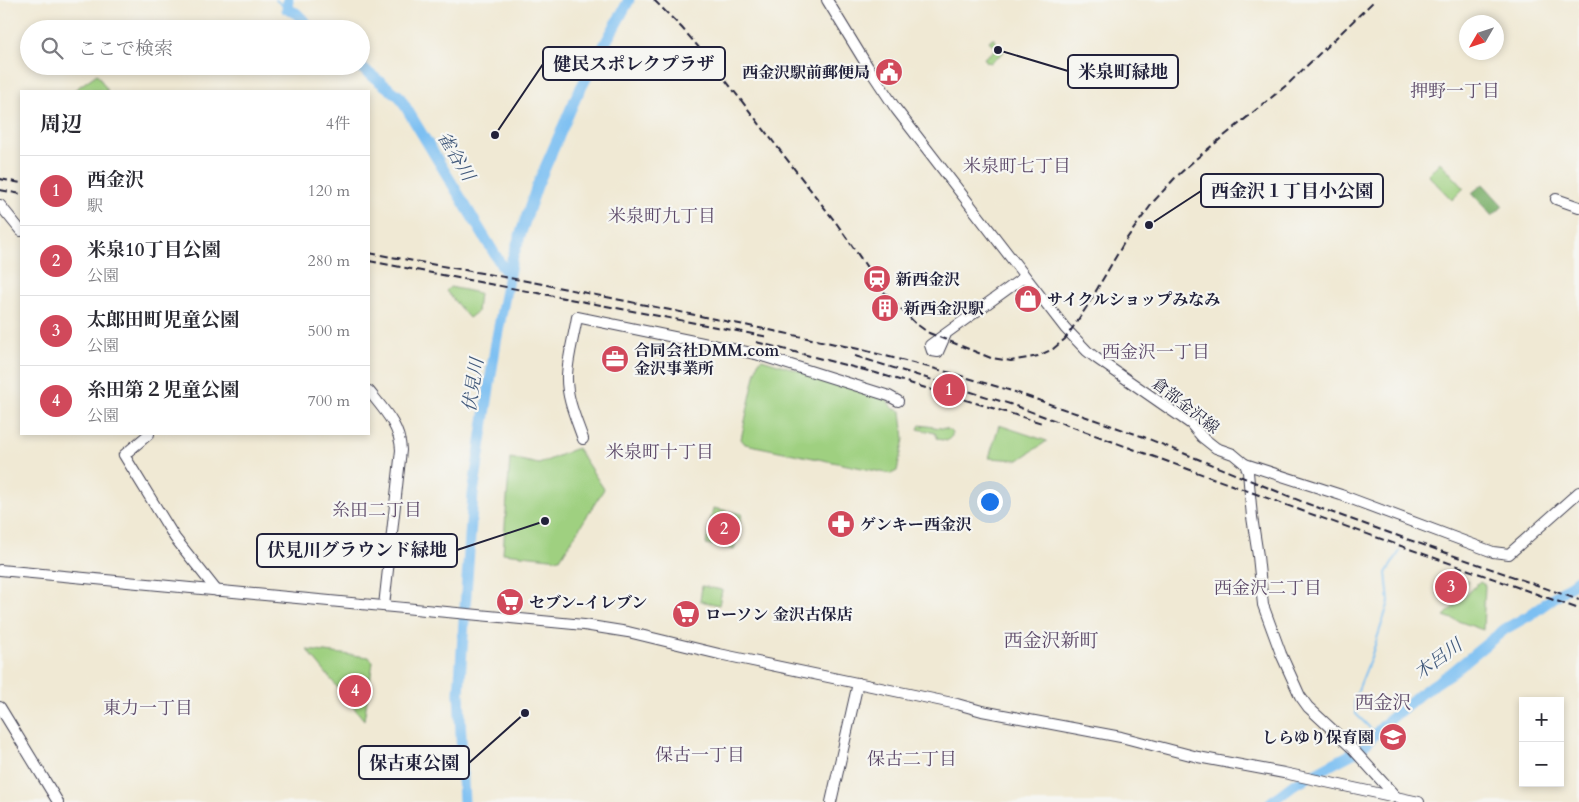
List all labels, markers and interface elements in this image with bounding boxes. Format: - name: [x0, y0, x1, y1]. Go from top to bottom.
- north arrow: [1459, 15, 1504, 60]
- search box: [20, 20, 370, 75]
- icon: search: [38, 34, 66, 62]
- text: ここで検索: [78, 36, 173, 62]
- callout: 健民スポレクプラザ: [543, 47, 725, 80]
- text: 健民スポレクプラザ: [553, 52, 715, 77]
- callout: 米泉町緑地: [1068, 55, 1178, 88]
- public building icon: 西金沢駅前郵便局: [874, 57, 904, 87]
- text: 米泉町緑地: [1078, 60, 1168, 85]
- place label: 西金沢駅前郵便局: [742, 62, 870, 84]
- district label: 押野一丁目: [1410, 79, 1500, 104]
- text: 周辺: [40, 110, 82, 139]
- text: 4件: [326, 113, 350, 135]
- water label: 雀谷川: [431, 127, 481, 188]
- district label: 米泉町七丁目: [963, 154, 1071, 179]
- text: 西金沢: [87, 167, 144, 193]
- callout: 西金沢１丁目小公園: [1201, 174, 1383, 207]
- text: 西金沢１丁目小公園: [1211, 179, 1373, 204]
- text: 1: [52, 180, 60, 202]
- text: 120 m: [308, 180, 350, 202]
- text: 駅: [87, 195, 103, 217]
- district label: 米泉町九丁目: [608, 204, 716, 229]
- text: 米泉10丁目公園: [87, 237, 220, 263]
- text: 2: [52, 250, 60, 272]
- text: 280 m: [308, 250, 350, 272]
- station icon: 新西金沢: [862, 264, 892, 294]
- text: 公園: [87, 265, 119, 287]
- place label: 新西金沢: [895, 269, 960, 291]
- shop icon: サイクルショップみなみ: [1013, 284, 1043, 314]
- place label: サイクルショップみなみ: [1047, 289, 1220, 311]
- building icon: 新西金沢駅: [870, 293, 900, 323]
- place label: 新西金沢駅: [903, 298, 984, 320]
- text: 太郎田町児童公園: [87, 307, 239, 333]
- text: 3: [52, 320, 60, 342]
- text: 500 m: [308, 320, 350, 342]
- text: 公園: [87, 335, 119, 357]
- place label: 合同会社DMM.com 金沢事業所: [634, 340, 779, 380]
- district label: 西金沢一丁目: [1102, 340, 1210, 365]
- office icon: 合同会社DMM.com 金沢事業所: [600, 344, 630, 374]
- water label: 伏見川: [457, 354, 490, 414]
- pin: 1: [933, 371, 965, 409]
- street label: 倉部金沢線: [1147, 372, 1224, 439]
- text: 糸田第２児童公園: [87, 377, 239, 403]
- text: 4: [52, 390, 60, 412]
- text: 700 m: [308, 390, 350, 412]
- text: 公園: [87, 405, 119, 427]
- district label: 米泉町十丁目: [606, 440, 714, 465]
- your location: [977, 489, 1003, 515]
- district label: 糸田二丁目: [332, 498, 422, 523]
- pharmacy icon: ゲンキー西金沢: [826, 509, 856, 539]
- pin: 2: [708, 510, 740, 548]
- place label: ゲンキー西金沢: [860, 514, 972, 536]
- callout: 伏見川グラウンド緑地: [257, 534, 457, 567]
- text: 伏見川グラウンド緑地: [267, 538, 447, 563]
- pin: 3: [1435, 568, 1467, 606]
- district label: 西金沢二丁目: [1214, 576, 1322, 601]
- supermarket icon: セブン-イレブン: [495, 587, 525, 617]
- place label: セブン-イレブン: [529, 592, 647, 614]
- supermarket icon: ローソン 金沢古保店: [671, 599, 701, 629]
- place label: ローソン 金沢古保店: [705, 604, 853, 626]
- district label: 西金沢新町: [1003, 628, 1099, 654]
- water label: 木呂川: [1409, 632, 1469, 685]
- pin: 4: [339, 672, 371, 710]
- district label: 西金沢: [1354, 690, 1412, 716]
- district label: 東力一丁目: [103, 696, 193, 721]
- map controls: [1519, 697, 1564, 787]
- button: +: [1519, 697, 1564, 742]
- school or university icon: しらゆり保育園: [1378, 722, 1408, 752]
- place label: しらゆり保育園: [1262, 727, 1374, 749]
- button: −: [1519, 742, 1564, 787]
- district label: 保古一丁目: [655, 743, 745, 768]
- callout: 保古東公園: [359, 746, 469, 779]
- district label: 保古二丁目: [867, 747, 957, 772]
- text: 保古東公園: [369, 751, 459, 776]

